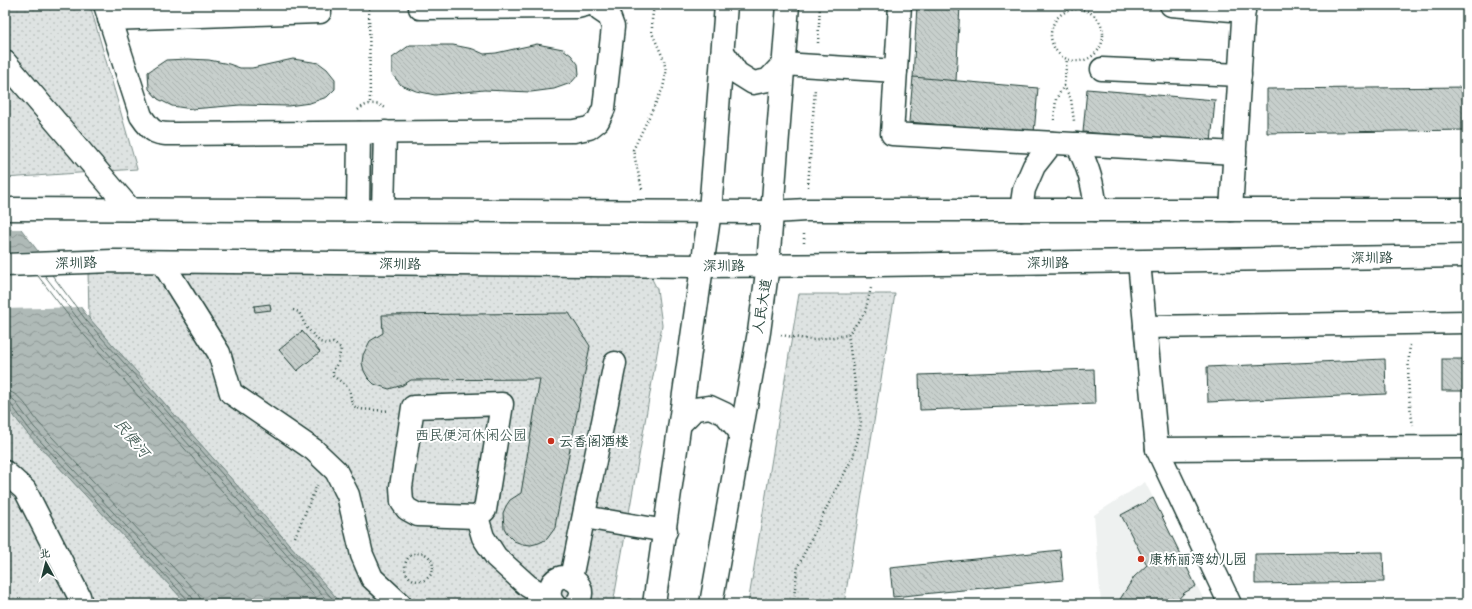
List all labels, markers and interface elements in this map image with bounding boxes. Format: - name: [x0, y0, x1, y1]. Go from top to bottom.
- street label: 深圳路: [1351, 245, 1393, 271]
- street label: 深圳路: [55, 250, 97, 276]
- street label: 深圳路: [1027, 250, 1069, 276]
- street label: 深圳路: [379, 251, 421, 277]
- street label: 深圳路: [703, 253, 745, 279]
- street label: 人民大道: [745, 276, 779, 336]
- water label: 民便河: [108, 412, 158, 466]
- park label: 西民便河休闲公园: [415, 423, 527, 448]
- place label: 云香阁酒楼: [559, 429, 629, 454]
- marker: 云香阁酒楼: [546, 436, 556, 446]
- north arrow: [26, 543, 66, 583]
- text: 北: [38, 543, 51, 564]
- place label: 康桥丽湾幼儿园: [1149, 547, 1247, 572]
- marker: 康桥丽湾幼儿园: [1136, 554, 1146, 564]

